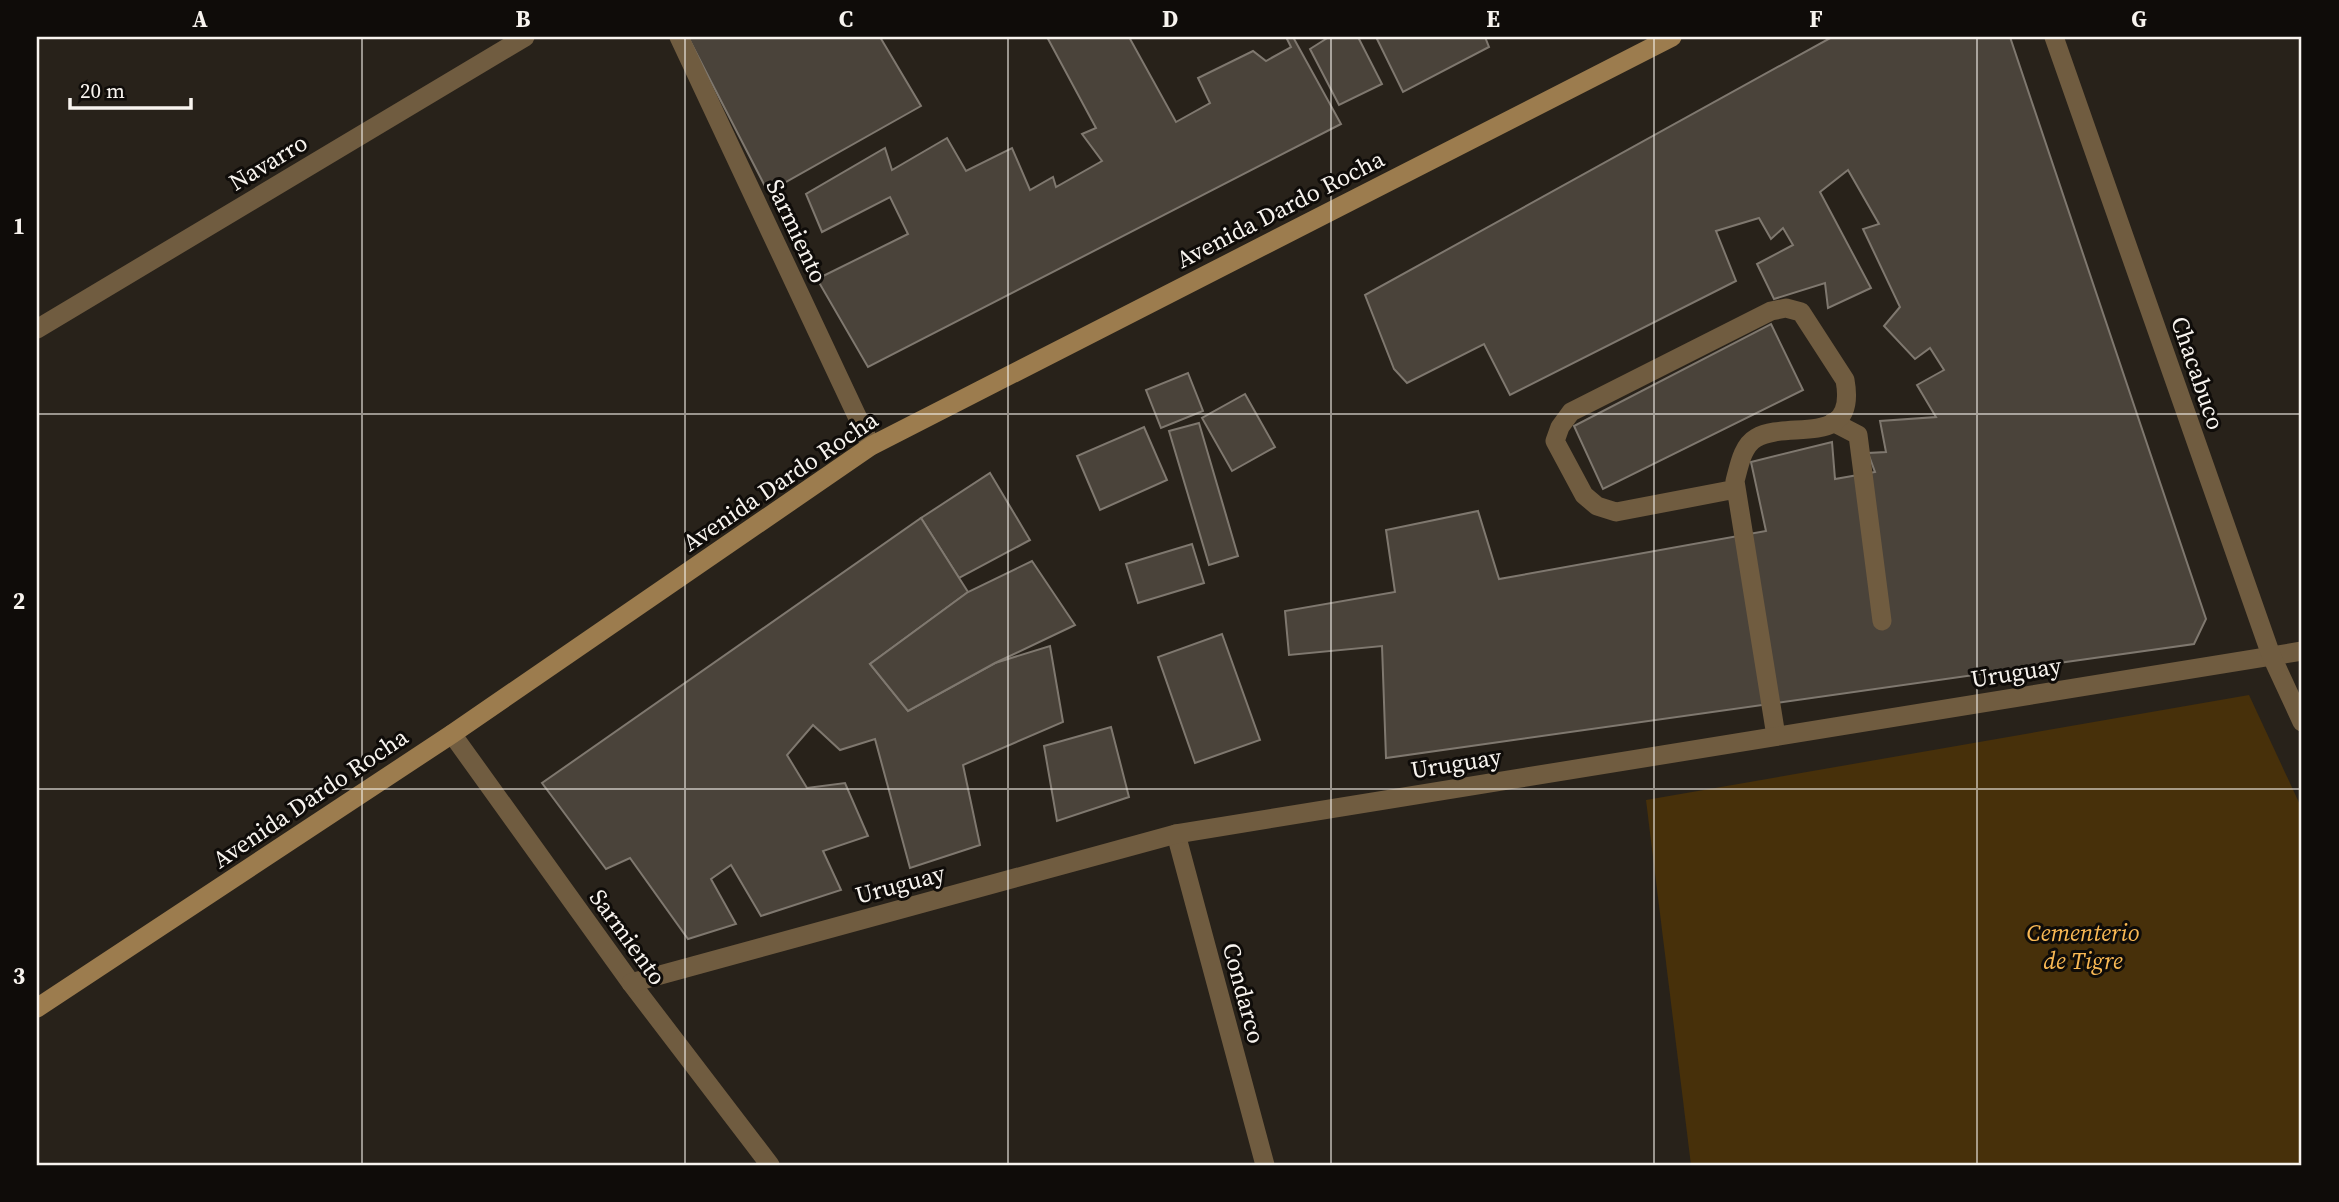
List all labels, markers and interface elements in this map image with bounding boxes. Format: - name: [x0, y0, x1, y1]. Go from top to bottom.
- text: A: [192, 3, 208, 35]
- text: B: [516, 3, 531, 35]
- text: C: [839, 3, 853, 35]
- text: D: [1162, 3, 1178, 35]
- text: E: [1486, 3, 1500, 35]
- text: F: [1809, 3, 1823, 35]
- text: G: [2131, 3, 2147, 35]
- scale bar: [70, 66, 191, 110]
- text: 20 m: [80, 76, 125, 105]
- street label: Navarro: [223, 126, 313, 198]
- street label: Avenida Dardo Rocha: [1170, 142, 1390, 276]
- street label: Sarmiento: [759, 174, 835, 288]
- text: 1: [13, 210, 25, 242]
- street label: Chacabuco: [2163, 312, 2233, 434]
- street label: Avenida Dardo Rocha: [676, 403, 885, 559]
- text: 2: [13, 585, 25, 617]
- street label: Uruguay: [1968, 648, 2064, 695]
- street label: Avenida Dardo Rocha: [206, 720, 415, 876]
- street label: Uruguay: [1408, 739, 1504, 786]
- street label: Uruguay: [852, 856, 949, 912]
- street label: Sarmiento: [582, 882, 674, 992]
- park label: Cementerio de Tigre: [2026, 916, 2140, 977]
- street label: Condarco: [1215, 939, 1273, 1047]
- text: 3: [13, 960, 25, 992]

